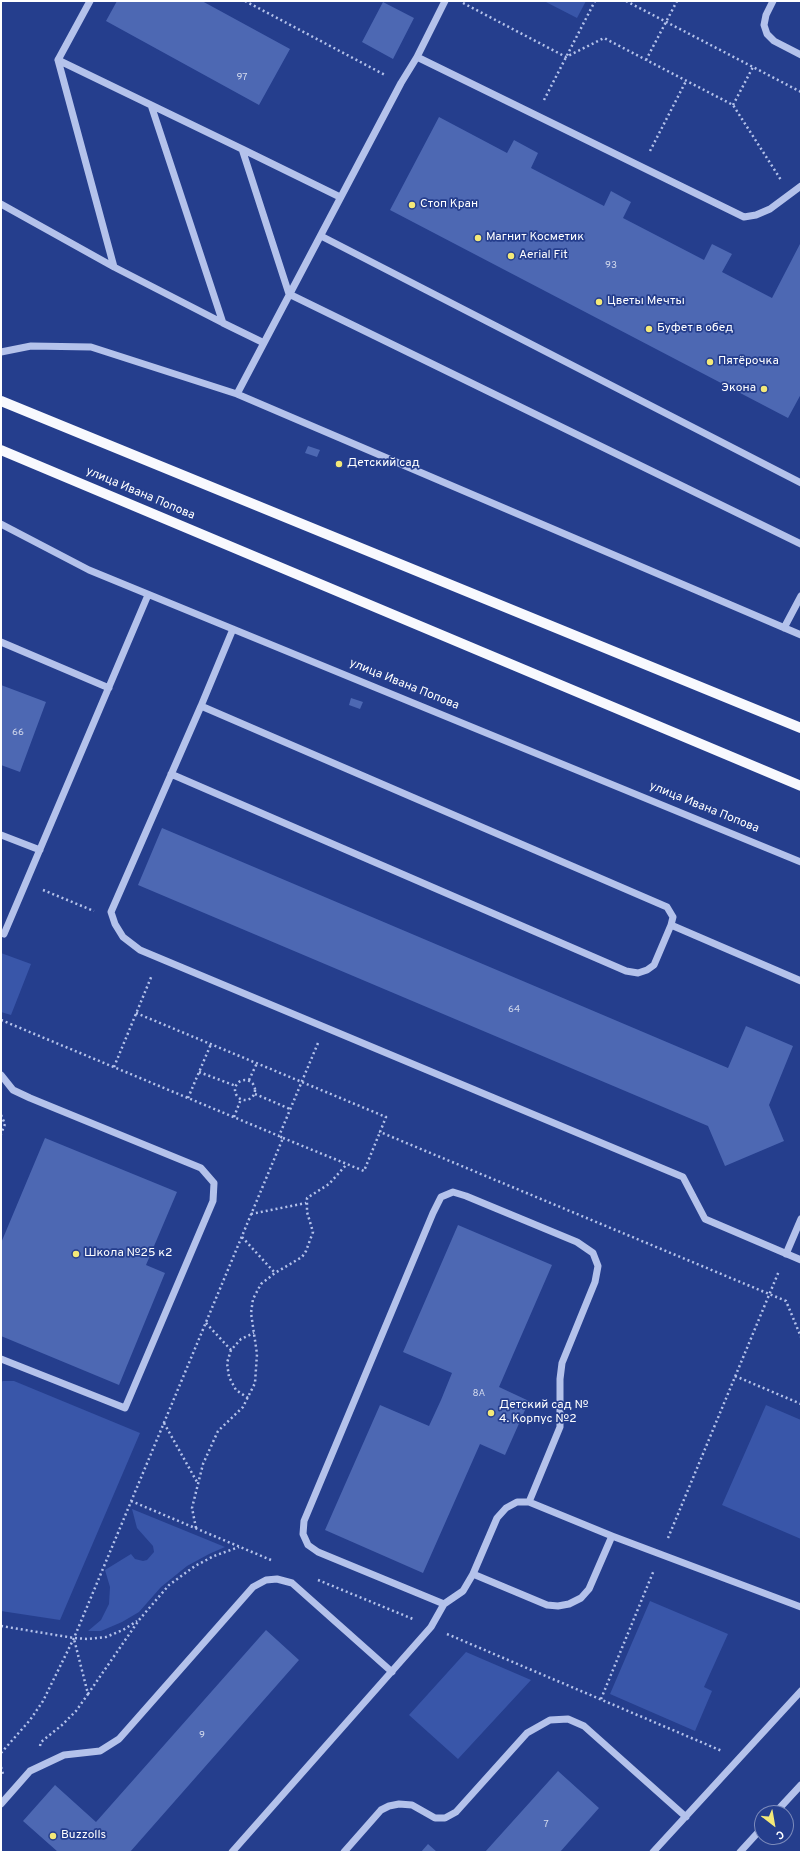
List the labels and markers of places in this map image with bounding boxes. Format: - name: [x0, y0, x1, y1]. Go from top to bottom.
- place label: Стоп Кран: [420, 198, 478, 212]
- marker: Стоп Кран: [407, 200, 417, 210]
- place label: Магнит Косметик: [486, 231, 584, 245]
- marker: Магнит Косметик: [473, 233, 483, 243]
- place label: Aerial Fit: [519, 249, 568, 263]
- marker: Aerial Fit: [506, 251, 516, 261]
- place label: Цветы Мечты: [607, 295, 685, 309]
- marker: Цветы Мечты: [594, 297, 604, 307]
- place label: Буфет в обед: [657, 322, 733, 336]
- marker: Буфет в обед: [644, 324, 654, 334]
- place label: Пятёрочка: [718, 355, 779, 369]
- marker: Пятёрочка: [705, 357, 715, 367]
- place label: Экона: [721, 382, 756, 396]
- marker: Экона: [759, 384, 769, 394]
- place label: Детский сад: [347, 457, 420, 471]
- marker: Детский сад: [334, 459, 344, 469]
- place label: Школа №25 к2: [84, 1247, 172, 1261]
- marker: Школа №25 к2: [71, 1249, 81, 1259]
- place label: Детский сад № 4. Корпус №2: [499, 1399, 589, 1427]
- marker: Детский сад № 4. Корпус №2: [486, 1408, 496, 1418]
- place label: Buzzolls: [61, 1829, 106, 1843]
- marker: Buzzolls: [48, 1831, 58, 1841]

